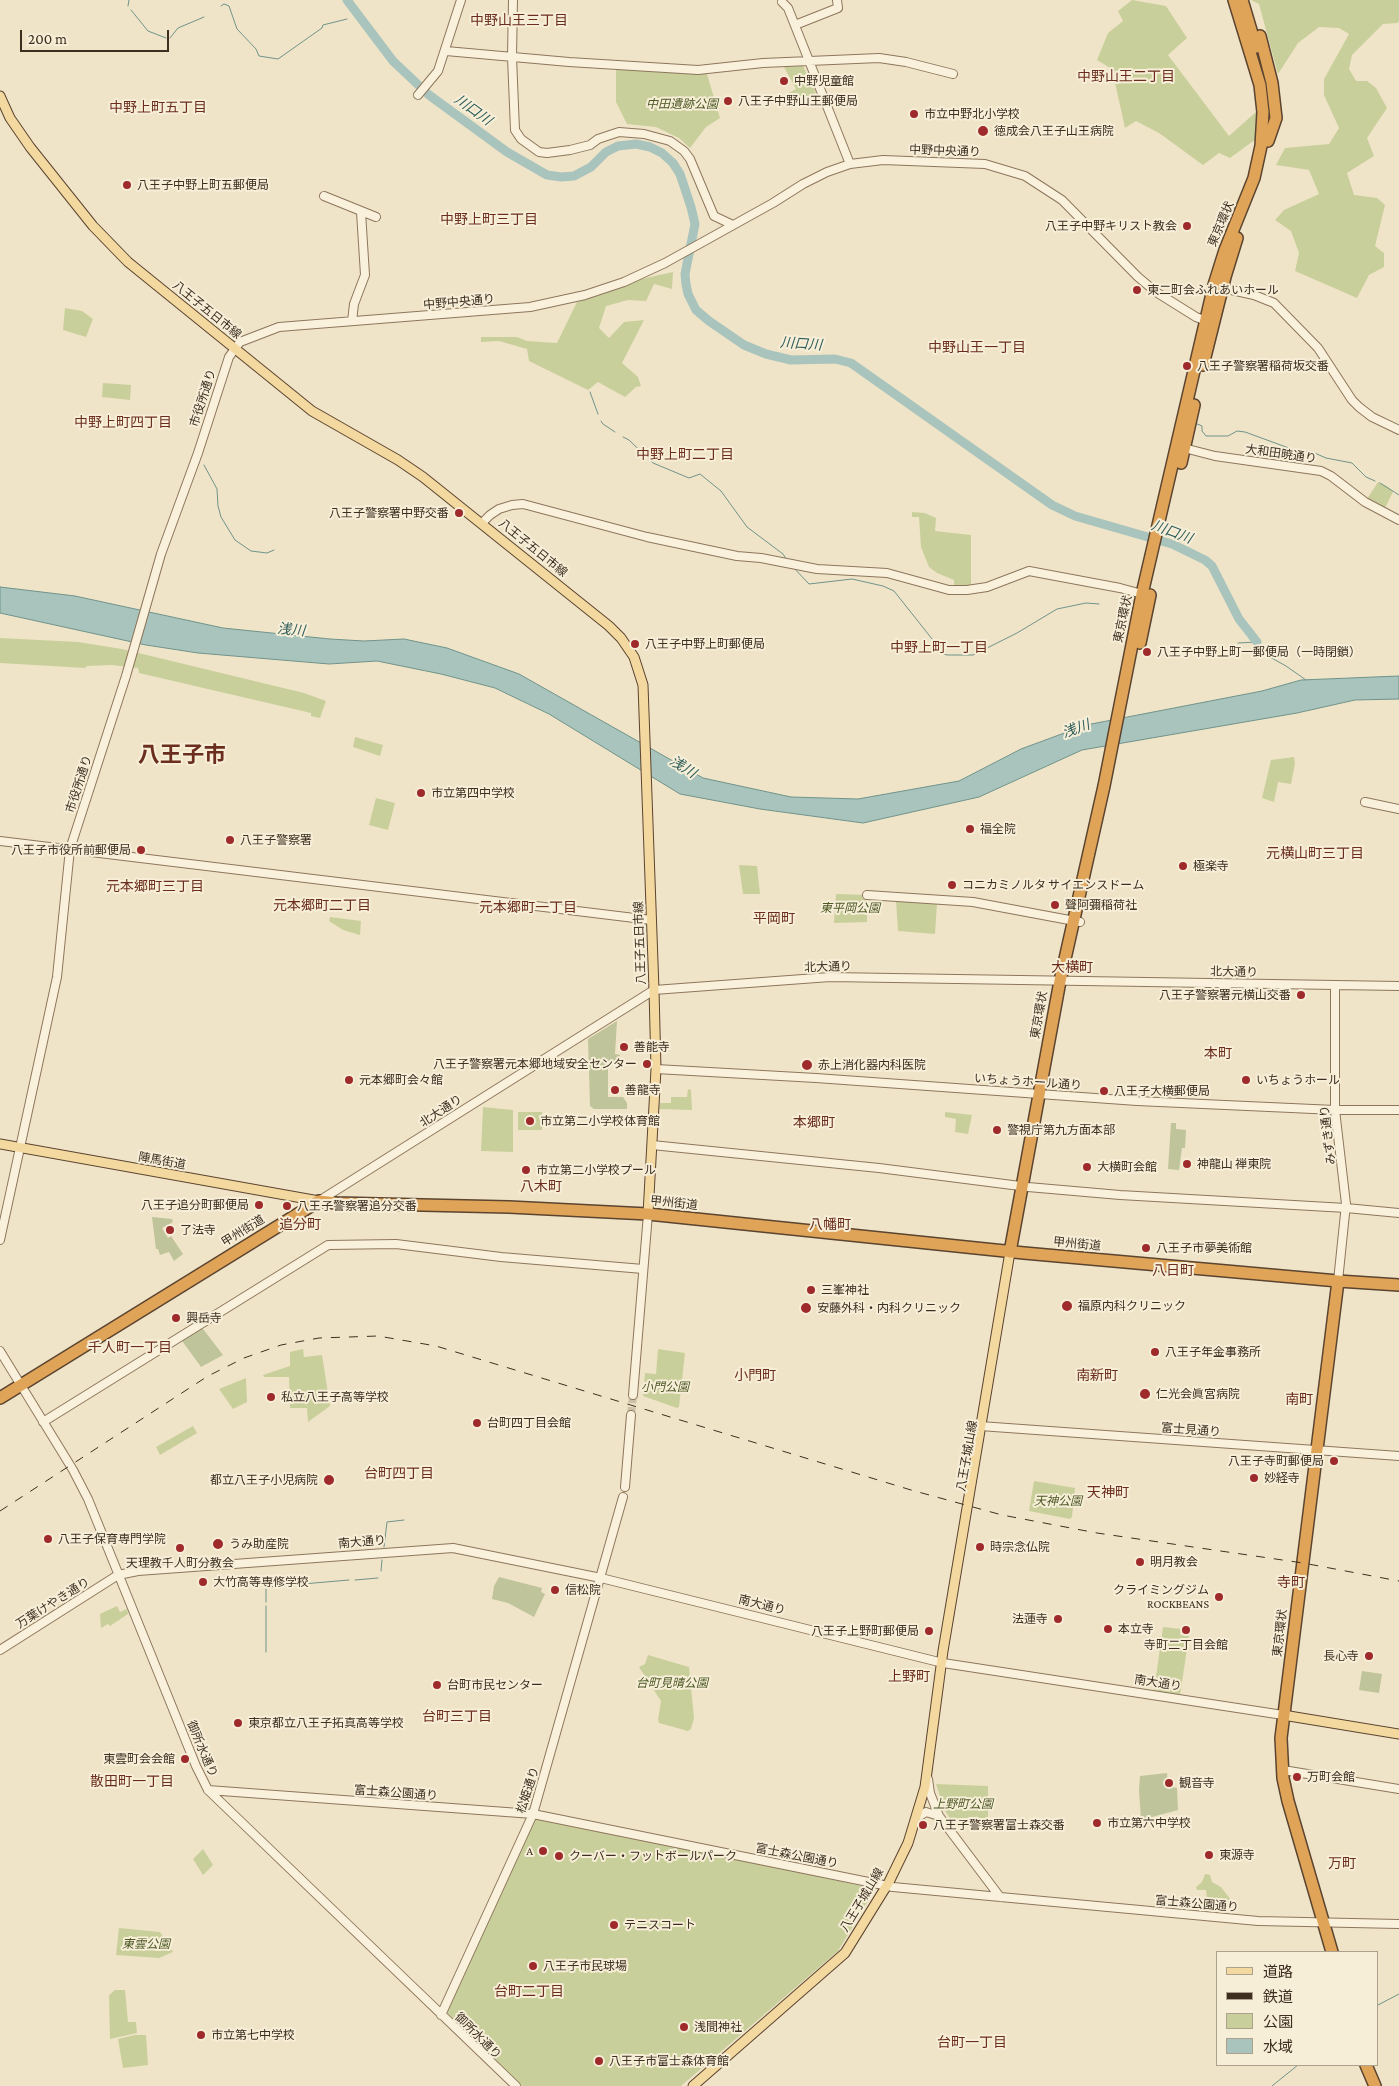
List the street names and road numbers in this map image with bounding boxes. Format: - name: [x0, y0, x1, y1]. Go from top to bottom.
- street label: 中野中央通り: [909, 143, 981, 159]
- street label: 東京環状: [1205, 199, 1237, 249]
- street label: 八王子五日市線: [170, 278, 244, 342]
- street label: 中野中央通り: [423, 292, 495, 312]
- street label: 市役所通り: [187, 367, 219, 429]
- street label: 大和田暁通り: [1244, 442, 1318, 466]
- street label: 八王子五日市線: [496, 516, 570, 580]
- street label: 東京環状: [1111, 594, 1135, 644]
- street label: 市役所通り: [63, 753, 95, 815]
- street label: 八王子五日市線: [631, 901, 649, 985]
- street label: 北大通り: [804, 959, 852, 975]
- street label: 北大通り: [1210, 964, 1258, 980]
- street label: 東京環状: [1028, 990, 1050, 1040]
- street label: いちょうホール通り: [974, 1071, 1082, 1093]
- street label: 北大通り: [417, 1092, 465, 1130]
- street label: みずき通り: [1317, 1104, 1339, 1166]
- street label: 陣馬街道: [137, 1150, 187, 1172]
- street label: 甲州街道: [649, 1193, 699, 1213]
- street label: 甲州街道: [219, 1212, 267, 1250]
- street label: 甲州街道: [1052, 1235, 1102, 1253]
- street label: 八王子城山線: [954, 1419, 980, 1493]
- street label: 富士見通り: [1161, 1421, 1221, 1439]
- street label: 南大通り: [337, 1533, 387, 1551]
- street label: 万葉けやき通り: [14, 1575, 92, 1631]
- street label: 南大通り: [737, 1592, 787, 1618]
- street label: 東京環状: [1270, 1608, 1290, 1658]
- street label: 南大通り: [1133, 1672, 1183, 1694]
- street label: 御所水通り: [184, 1719, 220, 1779]
- street label: 松姫通り: [514, 1765, 542, 1815]
- street label: 富士森公園通り: [354, 1783, 438, 1803]
- street label: 富士森公園通り: [754, 1841, 840, 1871]
- street label: 八王子城山線: [837, 1865, 887, 1935]
- street label: 富士森公園通り: [1155, 1893, 1239, 1915]
- street label: 御所水通り: [452, 2010, 504, 2062]

